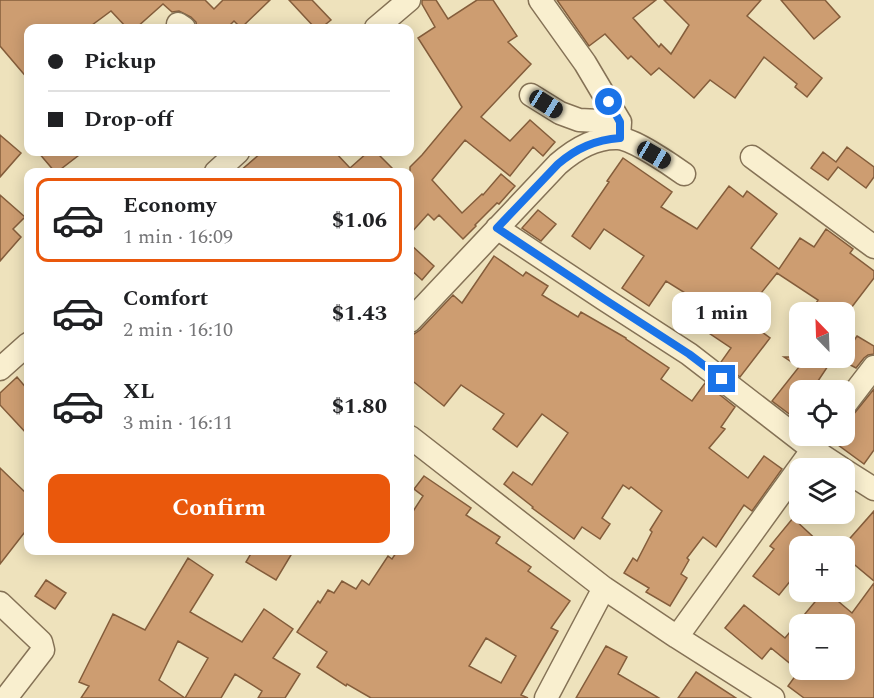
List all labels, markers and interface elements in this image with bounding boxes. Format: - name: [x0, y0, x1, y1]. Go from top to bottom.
- text: Pickup: [84, 45, 156, 78]
- car: [526, 87, 566, 121]
- route start: [595, 88, 622, 115]
- text: Drop-off: [84, 103, 173, 136]
- car: [634, 138, 674, 172]
- text: Economy: [123, 189, 216, 222]
- icon: car: [51, 193, 105, 247]
- text: $1.06: [332, 204, 387, 237]
- text: 1 min · 16:09: [123, 222, 233, 252]
- text: Comfort: [123, 282, 208, 315]
- icon: car: [51, 286, 105, 340]
- callout: 1 min: [672, 292, 771, 334]
- text: $1.43: [332, 297, 387, 330]
- text: 1 min: [695, 298, 748, 328]
- north arrow: [789, 302, 855, 368]
- map controls: [789, 302, 855, 680]
- text: 2 min · 16:10: [123, 315, 233, 345]
- route end: [708, 365, 735, 392]
- text: XL: [123, 375, 154, 408]
- icon: car: [51, 379, 105, 433]
- button: locate: [789, 380, 855, 446]
- text: $1.80: [332, 390, 387, 423]
- text: 3 min · 16:11: [123, 408, 233, 438]
- button: layers: [789, 458, 855, 524]
- button: Confirm: [48, 474, 390, 543]
- button: +: [789, 536, 855, 602]
- button: −: [789, 614, 855, 680]

